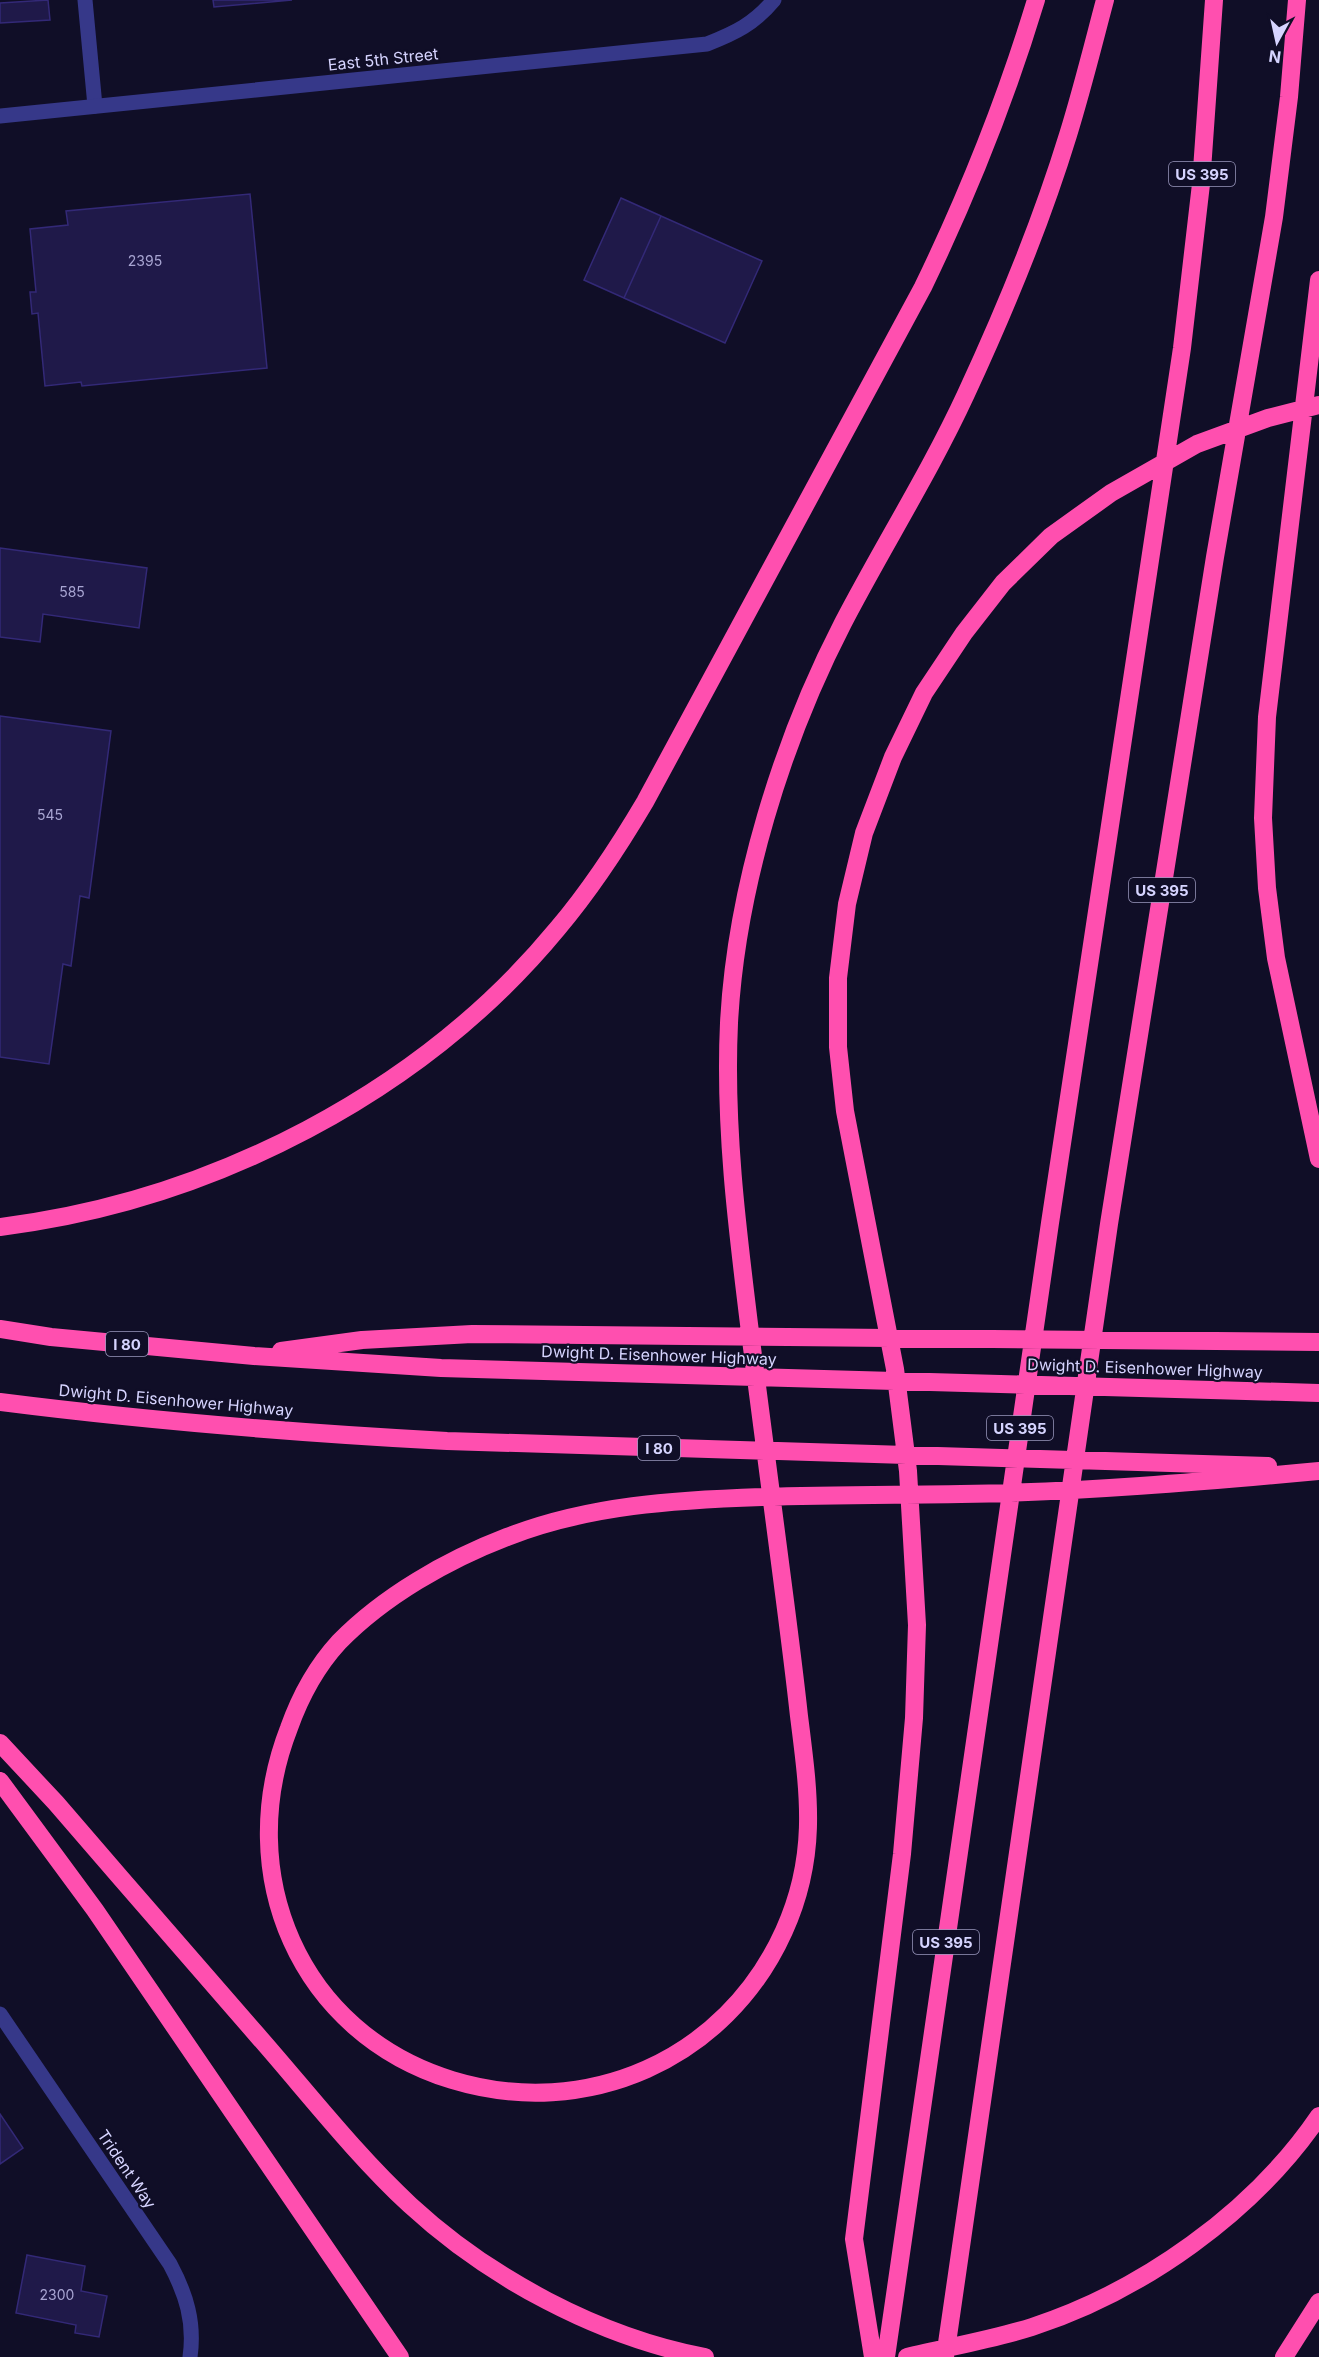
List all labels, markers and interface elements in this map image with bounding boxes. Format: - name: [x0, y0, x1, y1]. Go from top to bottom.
- north arrow: [1247, 12, 1307, 72]
- street label: East 5th Street: [327, 43, 439, 75]
- text: N: [1267, 46, 1282, 68]
- road number: US 395: [1169, 162, 1235, 186]
- house number: 2395: [128, 252, 162, 269]
- house number: 585: [59, 583, 85, 600]
- house number: 545: [37, 806, 63, 823]
- road number: US 395: [1129, 878, 1195, 902]
- road number: I 80: [106, 1332, 148, 1356]
- street label: Dwight D. Eisenhower Highway: [541, 1341, 777, 1369]
- street label: Dwight D. Eisenhower Highway: [1027, 1354, 1263, 1382]
- street label: Dwight D. Eisenhower Highway: [58, 1380, 294, 1420]
- road number: US 395: [987, 1416, 1053, 1440]
- road number: I 80: [638, 1436, 680, 1460]
- road number: US 395: [913, 1930, 979, 1954]
- street label: Trident Way: [93, 2126, 161, 2212]
- house number: 2300: [40, 2286, 74, 2303]

